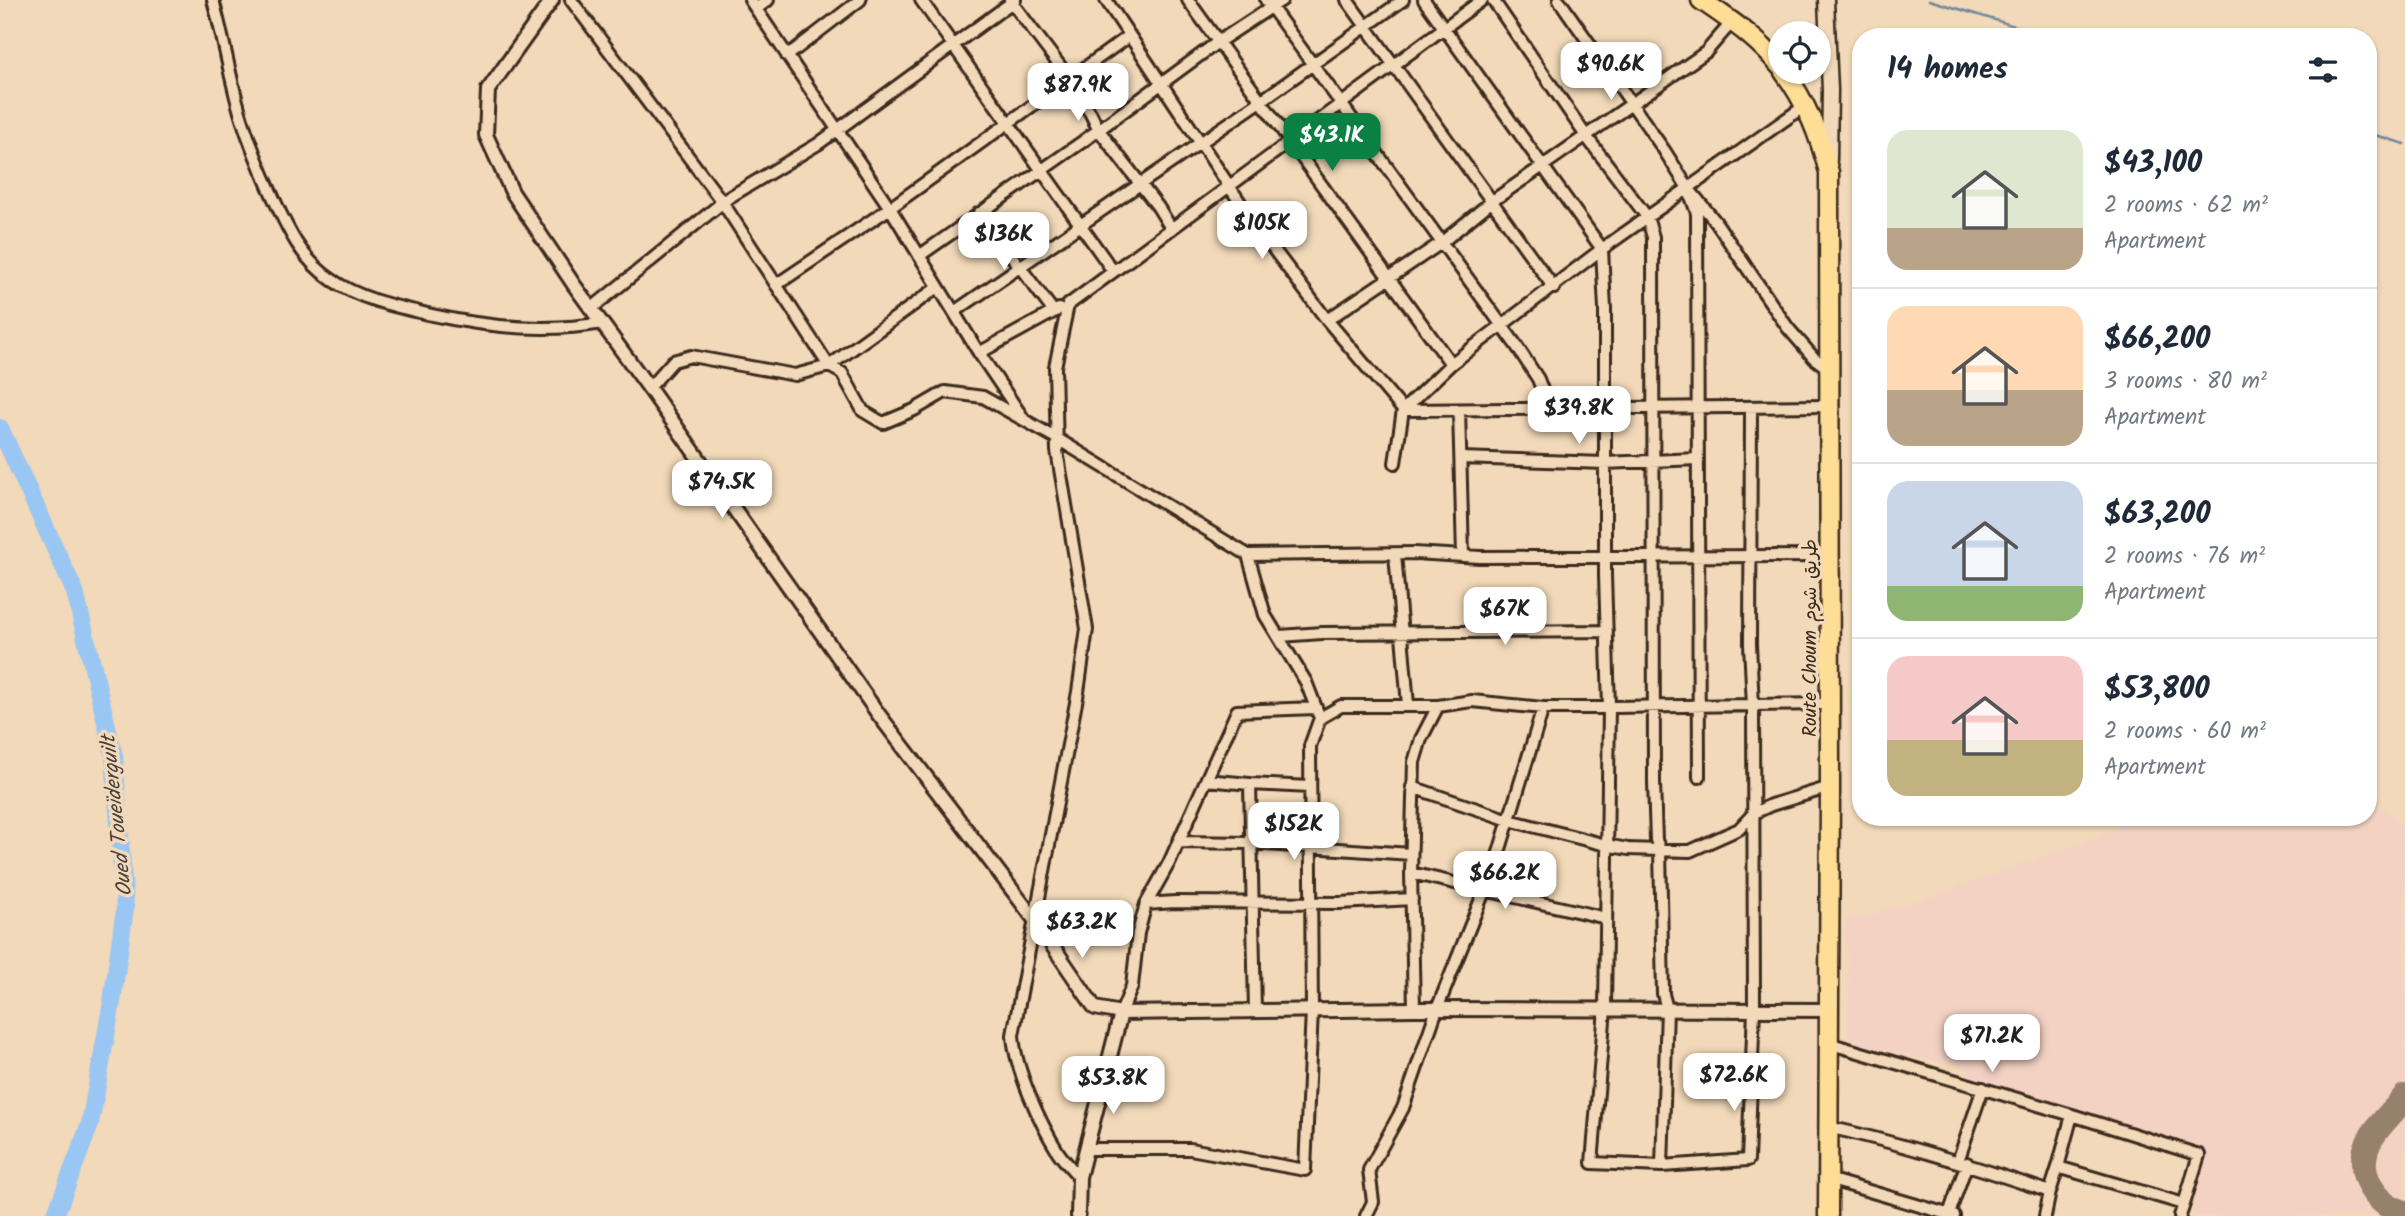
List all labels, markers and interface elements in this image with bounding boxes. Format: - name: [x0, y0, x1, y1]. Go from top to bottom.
- map controls: [1768, 21, 1831, 84]
- button: locate: [1768, 21, 1831, 84]
- pin: $90.6K: [1554, 42, 1668, 102]
- text: 14 homes: [1887, 46, 2008, 94]
- text: $90.6K: [1577, 47, 1645, 83]
- icon: filters: [2304, 51, 2342, 89]
- pin: $87.9K: [1021, 64, 1135, 123]
- text: $87.9K: [1044, 68, 1112, 104]
- pin: $43.1K: [1275, 114, 1389, 173]
- text: $43.1K: [1300, 118, 1364, 154]
- text: $43,100: [2104, 140, 2202, 188]
- icon: home: [1943, 158, 2027, 242]
- text: 2 rooms · 62 m²: [2104, 188, 2268, 224]
- pin: $105K: [1213, 202, 1311, 261]
- text: $105K: [1233, 206, 1291, 242]
- pin: $136K: [955, 212, 1053, 272]
- text: $136K: [974, 217, 1034, 253]
- text: Apartment: [2104, 224, 2206, 260]
- text: $66,200: [2104, 316, 2210, 364]
- icon: home: [1943, 334, 2027, 418]
- text: 3 rooms · 80 m²: [2104, 364, 2267, 400]
- pin: $39.8K: [1522, 386, 1636, 446]
- text: $39.8K: [1544, 391, 1614, 427]
- text: Apartment: [2104, 400, 2206, 436]
- pin: $74.5K: [665, 461, 779, 520]
- text: $74.5K: [688, 465, 756, 501]
- text: $63,200: [2104, 491, 2211, 539]
- icon: home: [1943, 509, 2027, 593]
- street label: Route Choum طريق شوم: [1796, 539, 1826, 737]
- text: 2 rooms · 76 m²: [2104, 539, 2265, 575]
- text: Apartment: [2104, 575, 2206, 611]
- pin: $67K: [1464, 588, 1546, 647]
- text: $67K: [1480, 592, 1530, 628]
- text: $53,800: [2104, 666, 2210, 714]
- icon: home: [1943, 684, 2027, 768]
- text: 2 rooms · 60 m²: [2104, 714, 2266, 750]
- water label: Oued Toueïderguilt: [92, 731, 142, 898]
- text: Apartment: [2104, 750, 2206, 786]
- pin: $152K: [1245, 802, 1343, 862]
- text: $152K: [1264, 807, 1324, 843]
- pin: $66.2K: [1448, 852, 1562, 911]
- text: $66.2K: [1469, 856, 1541, 892]
- pin: $63.2K: [1025, 900, 1139, 960]
- text: $63.2K: [1046, 905, 1118, 941]
- pin: $71.2K: [1935, 1014, 2049, 1074]
- text: $71.2K: [1960, 1019, 2024, 1055]
- pin: $72.6K: [1677, 1054, 1791, 1113]
- pin: $53.8K: [1056, 1056, 1170, 1116]
- text: $72.6K: [1699, 1058, 1769, 1094]
- text: $53.8K: [1078, 1061, 1148, 1097]

